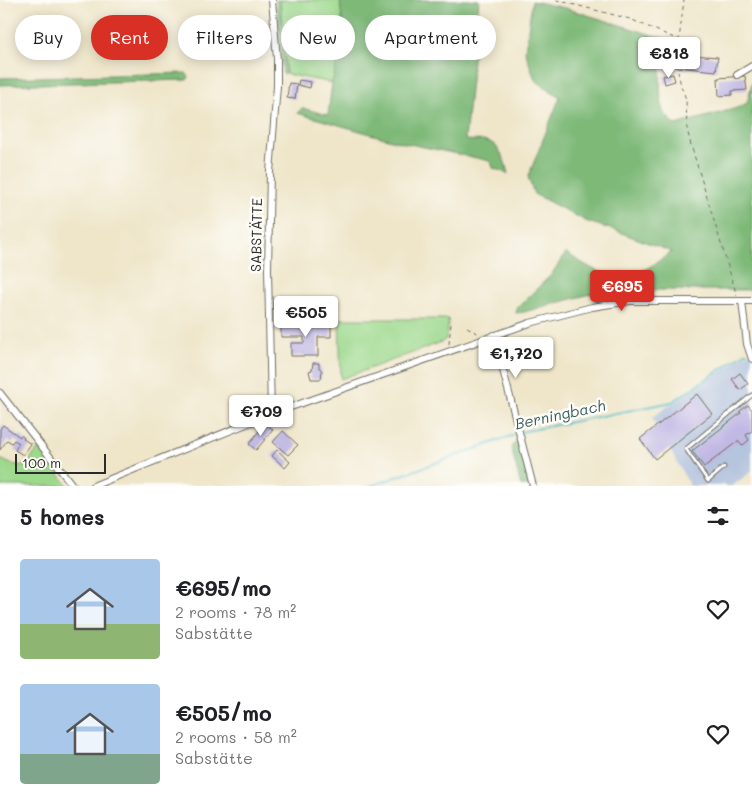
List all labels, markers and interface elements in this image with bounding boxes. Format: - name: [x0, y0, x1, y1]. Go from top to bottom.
- chip: Buy: [15, 15, 81, 60]
- chip: Rent: [91, 15, 168, 60]
- chip: Filters: [178, 15, 271, 60]
- chip: New: [281, 15, 355, 60]
- chip: Apartment: [365, 15, 496, 60]
- pin: €818: [639, 36, 699, 79]
- text: €818: [649, 42, 689, 63]
- street label: SABSTÄTTE: [246, 198, 266, 272]
- pin: €695: [592, 270, 652, 312]
- text: €695: [601, 275, 643, 296]
- pin: €505: [276, 296, 336, 338]
- text: €505: [285, 301, 327, 322]
- pin: €1,720: [475, 336, 557, 379]
- text: €1,720: [489, 342, 543, 363]
- pin: €709: [231, 394, 291, 437]
- water label: Berningbach: [513, 395, 607, 433]
- text: €709: [240, 400, 282, 421]
- scale bar: [15, 451, 106, 474]
- text: 100 m: [22, 453, 61, 472]
- icon: filters: [704, 502, 732, 530]
- text: 5 homes: [20, 503, 105, 530]
- text: €695/mo: [175, 574, 271, 601]
- icon: home: [60, 579, 120, 639]
- icon: heart: [704, 595, 732, 623]
- text: 2 rooms · 78 m²: [175, 601, 296, 622]
- text: Sabstätte: [175, 622, 253, 643]
- text: €505/mo: [175, 699, 272, 726]
- icon: home: [60, 704, 120, 764]
- icon: heart: [704, 720, 732, 748]
- text: 2 rooms · 58 m²: [175, 726, 297, 747]
- text: Sabstätte: [175, 747, 253, 768]

